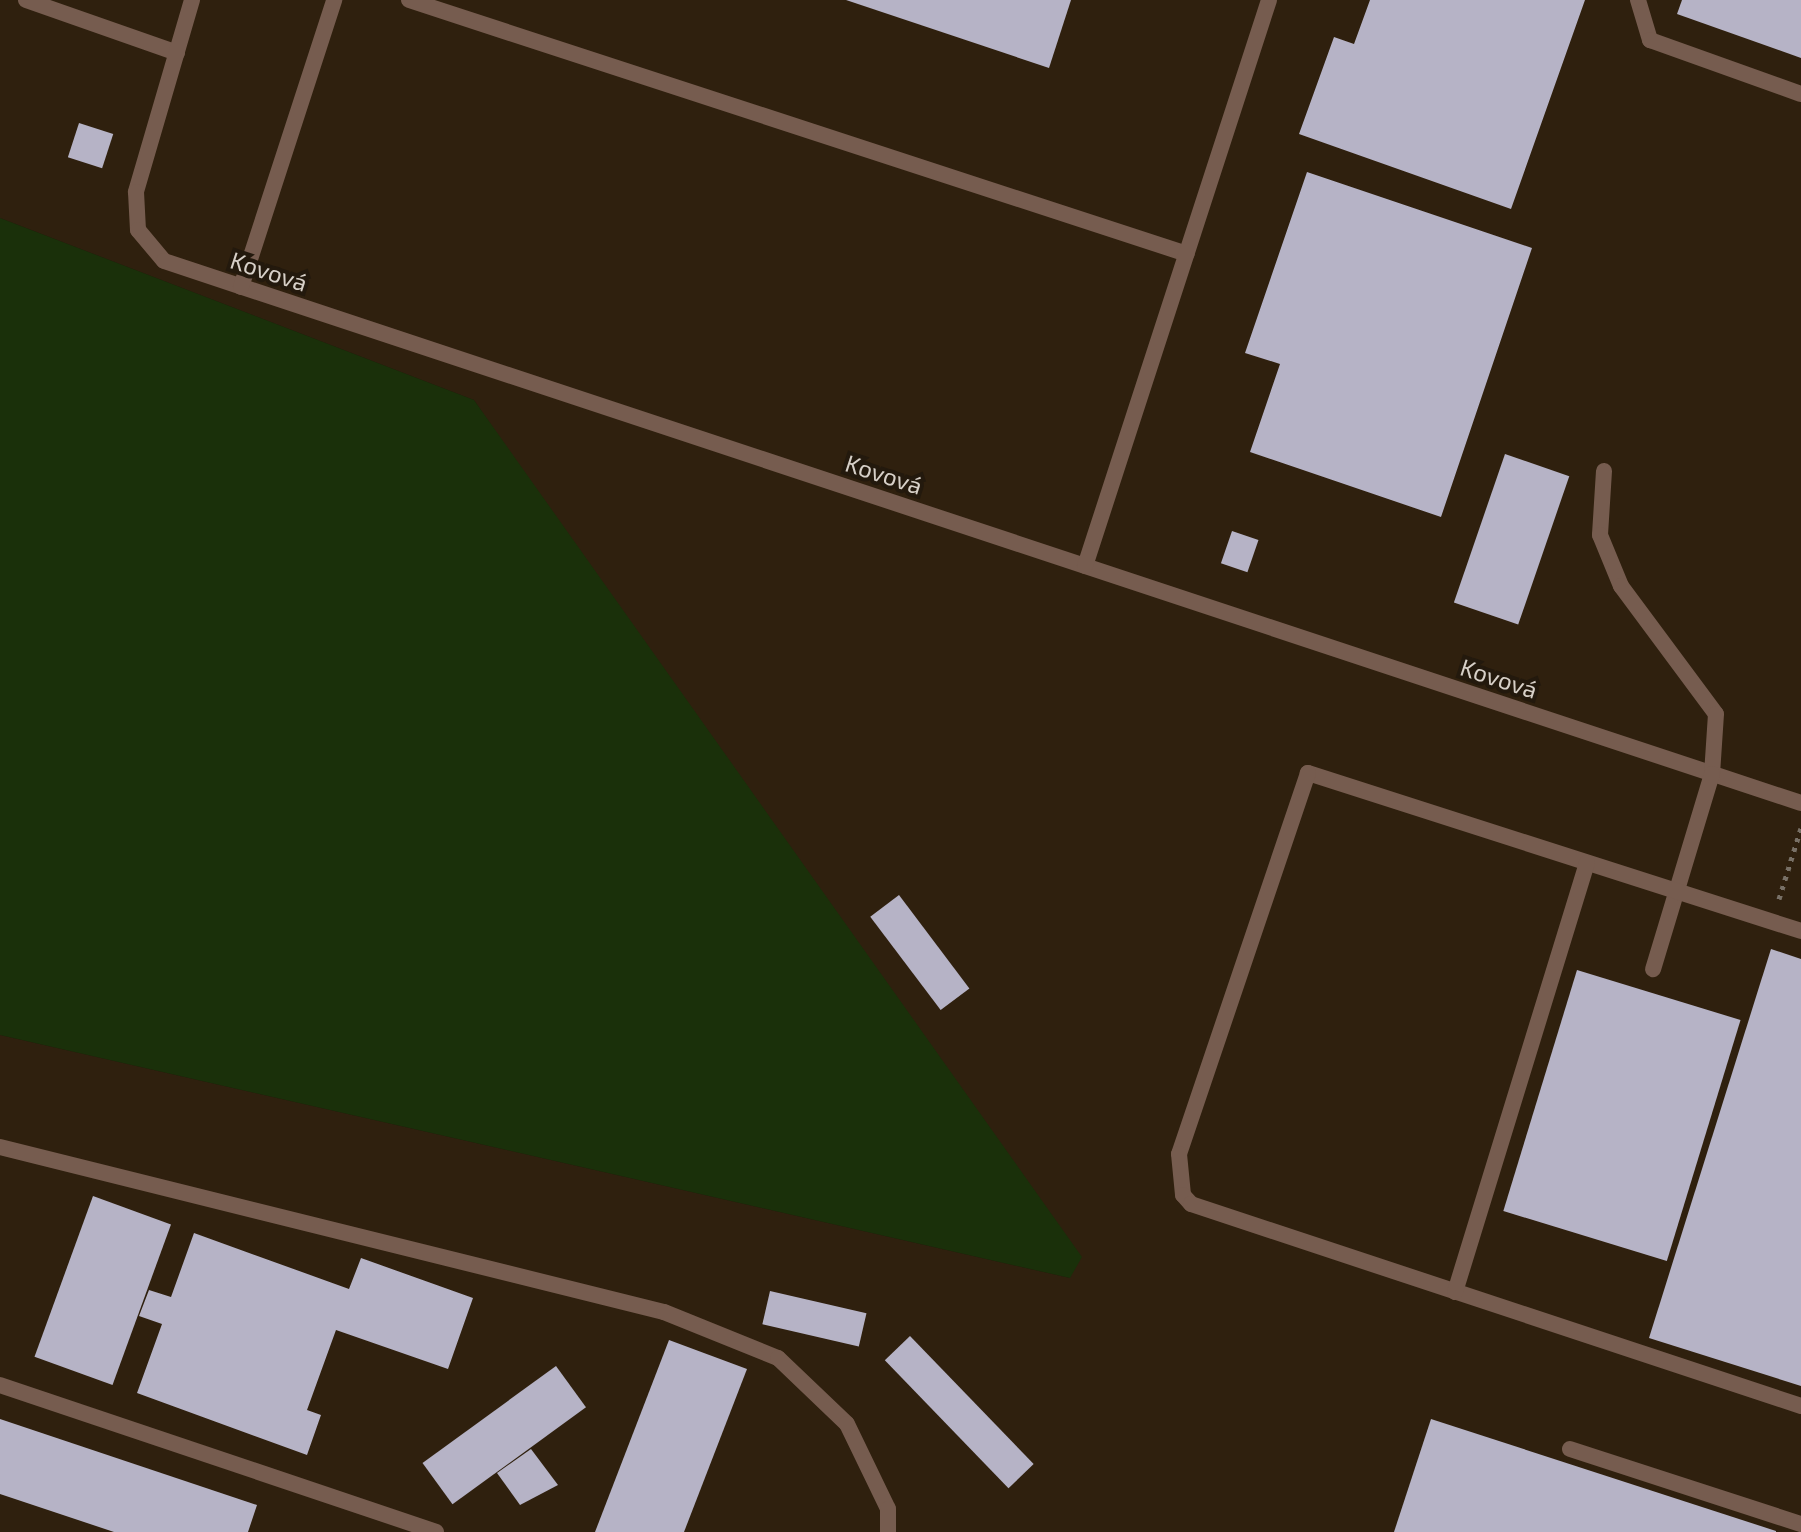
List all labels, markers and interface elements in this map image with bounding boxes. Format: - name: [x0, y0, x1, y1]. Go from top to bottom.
- street label: Kovová: [227, 245, 311, 297]
- street label: Kovová: [842, 448, 926, 500]
- street label: Kovová: [1457, 652, 1541, 704]

